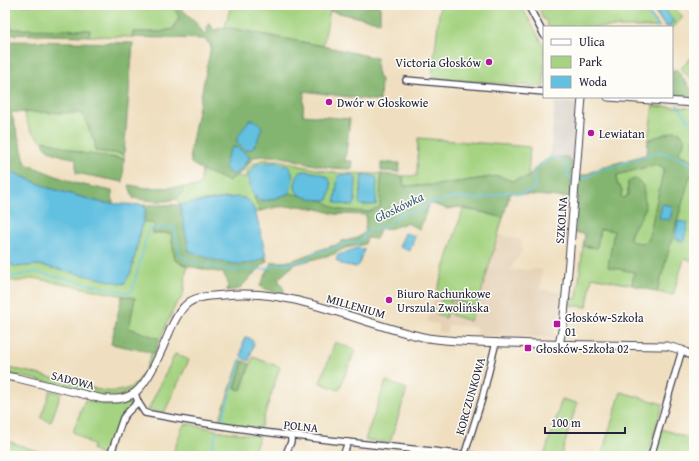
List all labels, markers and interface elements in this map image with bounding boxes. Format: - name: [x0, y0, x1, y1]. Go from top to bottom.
- legend: [543, 26, 673, 98]
- text: Ulica: [579, 33, 605, 50]
- text: Park: [579, 53, 603, 70]
- place label: Victoria Głosków: [395, 54, 481, 71]
- marker: Victoria Głosków: [484, 57, 494, 67]
- text: Woda: [579, 73, 607, 90]
- place label: Dwór w Głoskowie: [337, 94, 429, 111]
- marker: Dwór w Głoskowie: [324, 97, 334, 107]
- place label: Lewiatan: [599, 125, 645, 142]
- marker: Lewiatan: [586, 128, 596, 138]
- water label: Głoskówka: [371, 187, 427, 227]
- street label: SZKOLNA: [551, 195, 571, 244]
- place label: Biuro Rachunkowe Urszula Zwolińska: [397, 285, 491, 316]
- street label: MILLENIUM: [325, 289, 388, 323]
- marker: Biuro Rachunkowe Urszula Zwolińska: [384, 295, 394, 305]
- place label: Głosków-Szkoła 01: [565, 309, 644, 340]
- marker: Głosków-Szkoła 01: [552, 319, 562, 329]
- place label: Głosków-Szkoła 02: [536, 340, 629, 357]
- marker: Głosków-Szkoła 02: [523, 343, 533, 353]
- street label: KORCZUNKOWA: [451, 354, 489, 437]
- street label: SADOWA: [49, 366, 97, 394]
- scale bar: [545, 409, 625, 435]
- text: 100 m: [551, 414, 581, 431]
- street label: POLNA: [283, 416, 320, 436]

